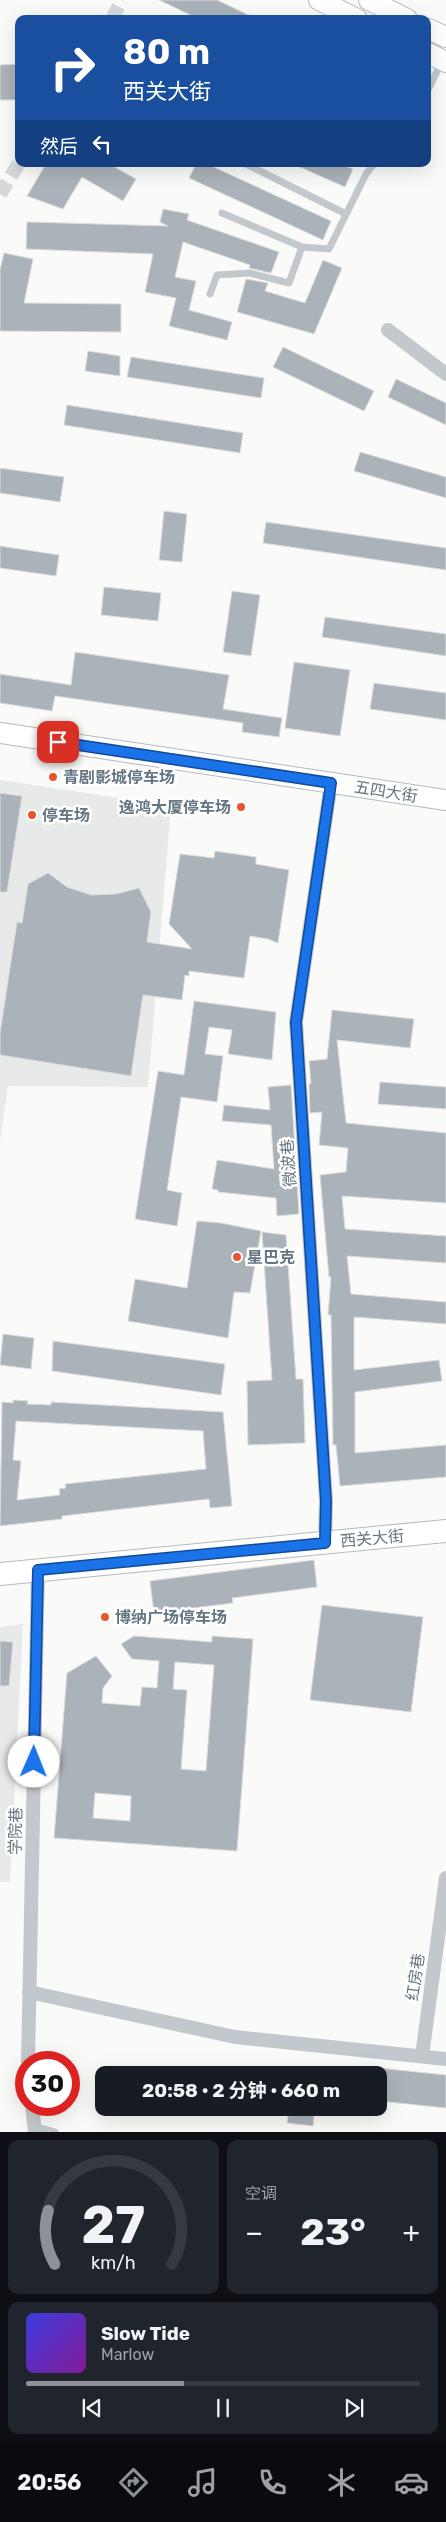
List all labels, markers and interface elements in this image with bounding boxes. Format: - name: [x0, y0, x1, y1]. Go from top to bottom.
- text: 80 m: [123, 31, 210, 73]
- icon: right: [40, 35, 105, 100]
- text: 西关大街: [123, 78, 211, 105]
- icon: left: [88, 130, 116, 158]
- text: 然后: [40, 135, 78, 158]
- pin: [37, 721, 79, 763]
- icon: arrive: [44, 728, 72, 756]
- place label: 青剧影城停车场: [63, 768, 175, 787]
- marker: 青剧影城停车场: [47, 771, 59, 783]
- street label: 五四大街: [353, 777, 419, 806]
- place label: 逸鸿大厦停车场: [119, 798, 231, 817]
- marker: 逸鸿大厦停车场: [235, 801, 247, 813]
- place label: 停车场: [42, 806, 90, 825]
- marker: 停车场: [26, 809, 38, 821]
- street label: 微波巷: [277, 1138, 300, 1188]
- place label: 星巴克: [247, 1248, 295, 1267]
- marker: 星巴克: [231, 1251, 243, 1263]
- street label: 西关大街: [339, 1526, 405, 1551]
- place label: 博纳广场停车场: [115, 1608, 227, 1627]
- marker: 博纳广场停车场: [99, 1611, 111, 1623]
- position arrow: [7, 1735, 59, 1787]
- street label: 学院巷: [6, 1807, 25, 1855]
- street label: 红房巷: [403, 1952, 428, 2002]
- speed limit sign: 30: [15, 2051, 80, 2116]
- text: 20:58 · 2 分钟 · 660 m: [142, 2079, 340, 2102]
- text: 空调: [245, 2184, 277, 2203]
- text: 27: [82, 2194, 145, 2256]
- text: 23°: [300, 2209, 366, 2255]
- text: −: [245, 2216, 263, 2249]
- text: +: [403, 2216, 420, 2249]
- text: km/h: [91, 2252, 136, 2273]
- text: Slow Tide: [101, 2322, 190, 2345]
- text: Marlow: [101, 2345, 154, 2364]
- icon: previous: [78, 2394, 106, 2422]
- icon: pause: [209, 2394, 237, 2422]
- icon: next: [340, 2394, 368, 2422]
- icon: directions: [116, 2465, 151, 2500]
- icon: music: [185, 2465, 220, 2500]
- icon: phone: [255, 2465, 290, 2500]
- icon: climate: [324, 2465, 359, 2500]
- icon: car: [394, 2465, 429, 2500]
- text: 20:56: [17, 2469, 81, 2496]

